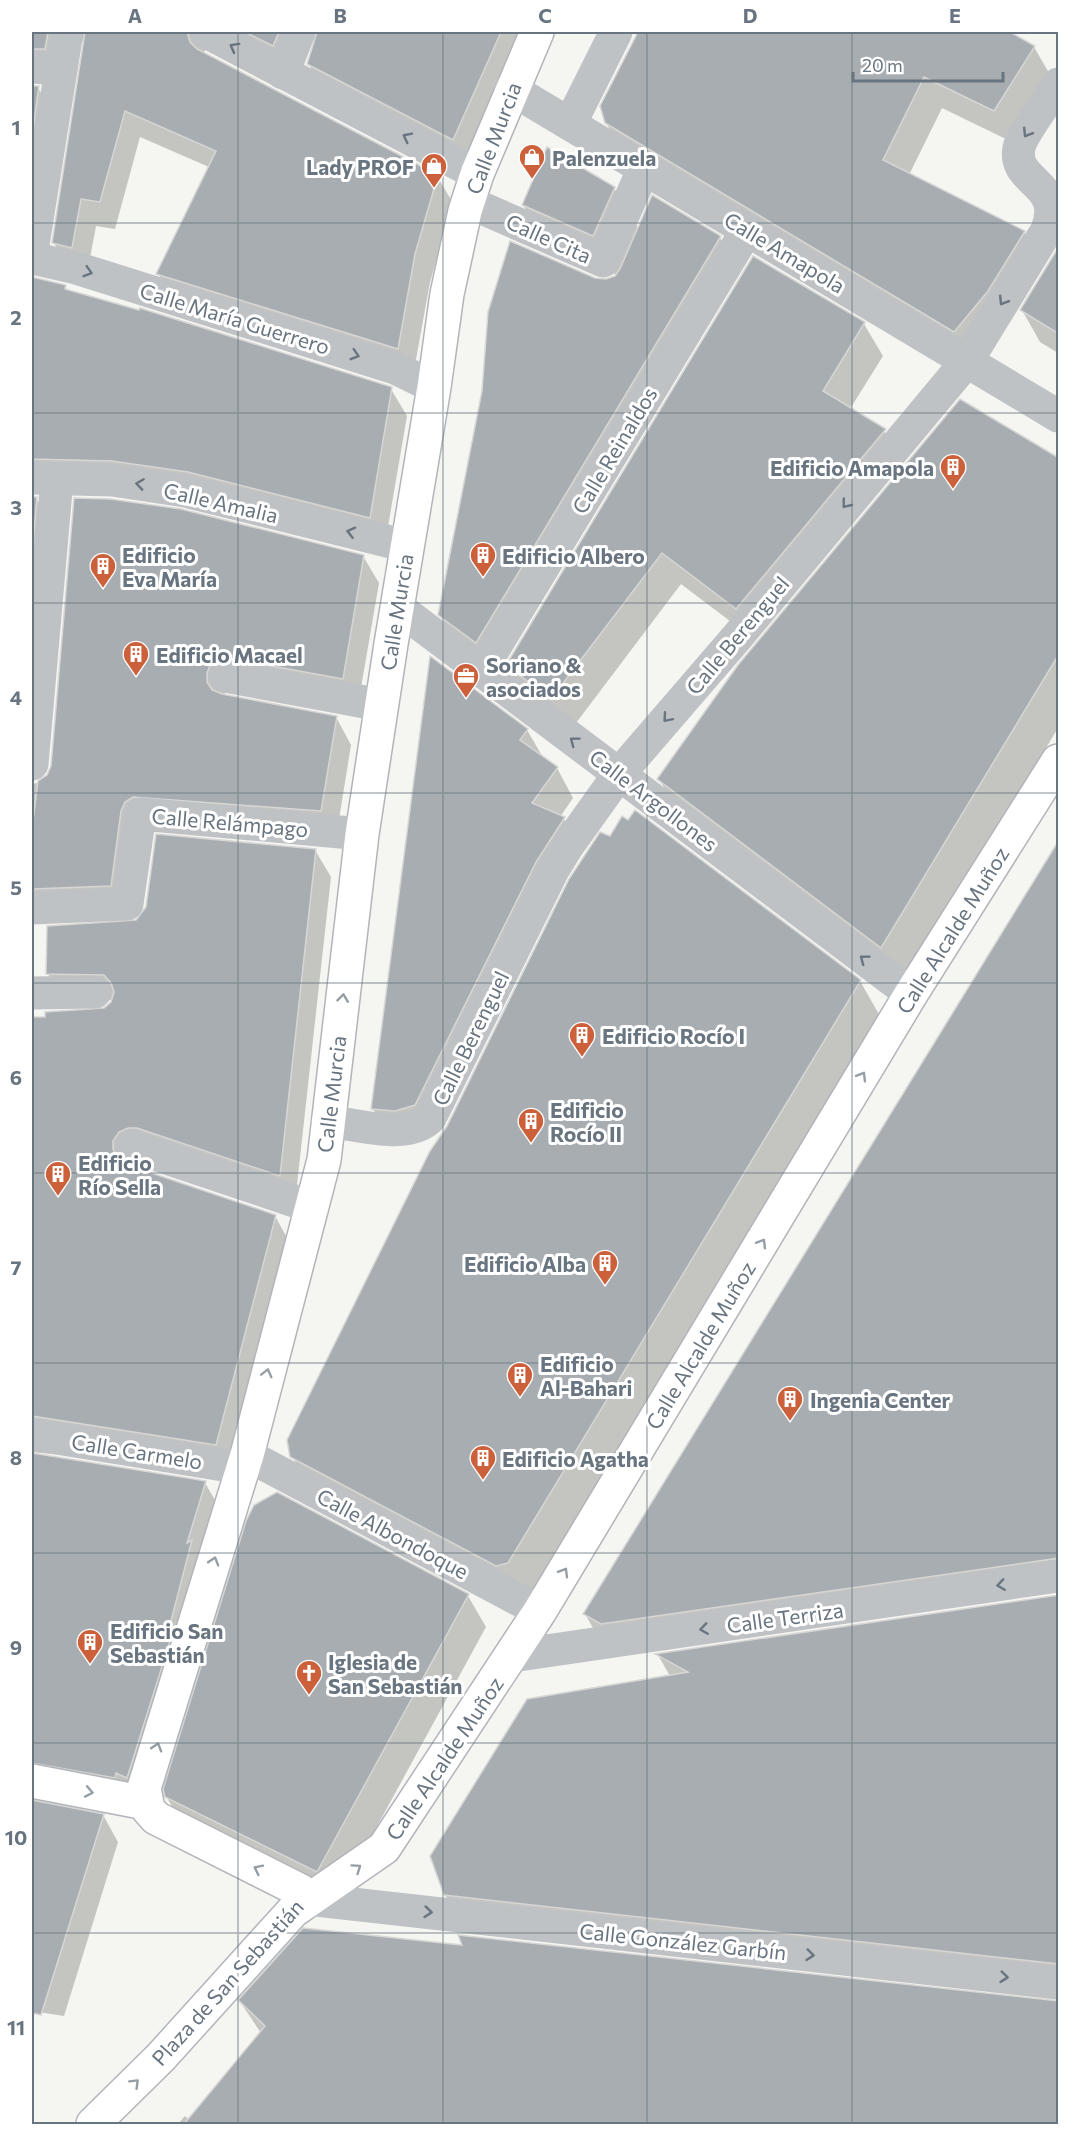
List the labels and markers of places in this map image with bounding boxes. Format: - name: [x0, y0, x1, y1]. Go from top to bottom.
- shop icon: Palenzuela: [517, 142, 547, 180]
- place label: Palenzuela: [552, 145, 656, 170]
- shop icon: Lady PROF: [419, 151, 449, 189]
- place label: Lady PROF: [306, 154, 414, 179]
- building icon: Edificio Amapola: [938, 452, 968, 490]
- place label: Edificio Amapola: [770, 455, 934, 480]
- building icon: Edificio Albero: [468, 540, 498, 578]
- place label: Edificio Eva María: [122, 542, 217, 591]
- place label: Edificio Albero: [502, 543, 645, 568]
- building icon: Edificio Eva María: [88, 551, 118, 589]
- building icon: Edificio Macael: [121, 639, 151, 677]
- place label: Edificio Macael: [156, 642, 303, 667]
- place label: Soriano & asociados: [486, 652, 582, 701]
- office icon: Soriano & asociados: [451, 661, 481, 699]
- building icon: Edificio Rocío I: [567, 1020, 597, 1058]
- place label: Edificio Rocío I: [602, 1023, 745, 1048]
- place label: Edificio Rocío II: [550, 1097, 624, 1146]
- building icon: Edificio Rocío II: [516, 1106, 546, 1144]
- place label: Edificio Río Sella: [78, 1150, 161, 1199]
- building icon: Edificio Río Sella: [43, 1159, 73, 1197]
- building icon: Edificio Alba: [590, 1248, 620, 1286]
- place label: Edificio Alba: [464, 1251, 586, 1276]
- place label: Edificio Al-Bahari: [540, 1351, 632, 1400]
- building icon: Edificio Al-Bahari: [505, 1360, 535, 1398]
- building icon: Ingenia Center: [775, 1384, 805, 1422]
- place label: Ingenia Center: [810, 1387, 951, 1412]
- building icon: Edificio Agatha: [468, 1443, 498, 1481]
- place label: Edificio Agatha: [502, 1446, 649, 1471]
- place label: Edificio San Sebastián: [110, 1618, 224, 1667]
- building icon: Edificio San Sebastián: [75, 1627, 105, 1665]
- place label: Iglesia de San Sebastián: [328, 1649, 462, 1698]
- church icon: Iglesia de San Sebastián: [294, 1658, 324, 1696]

